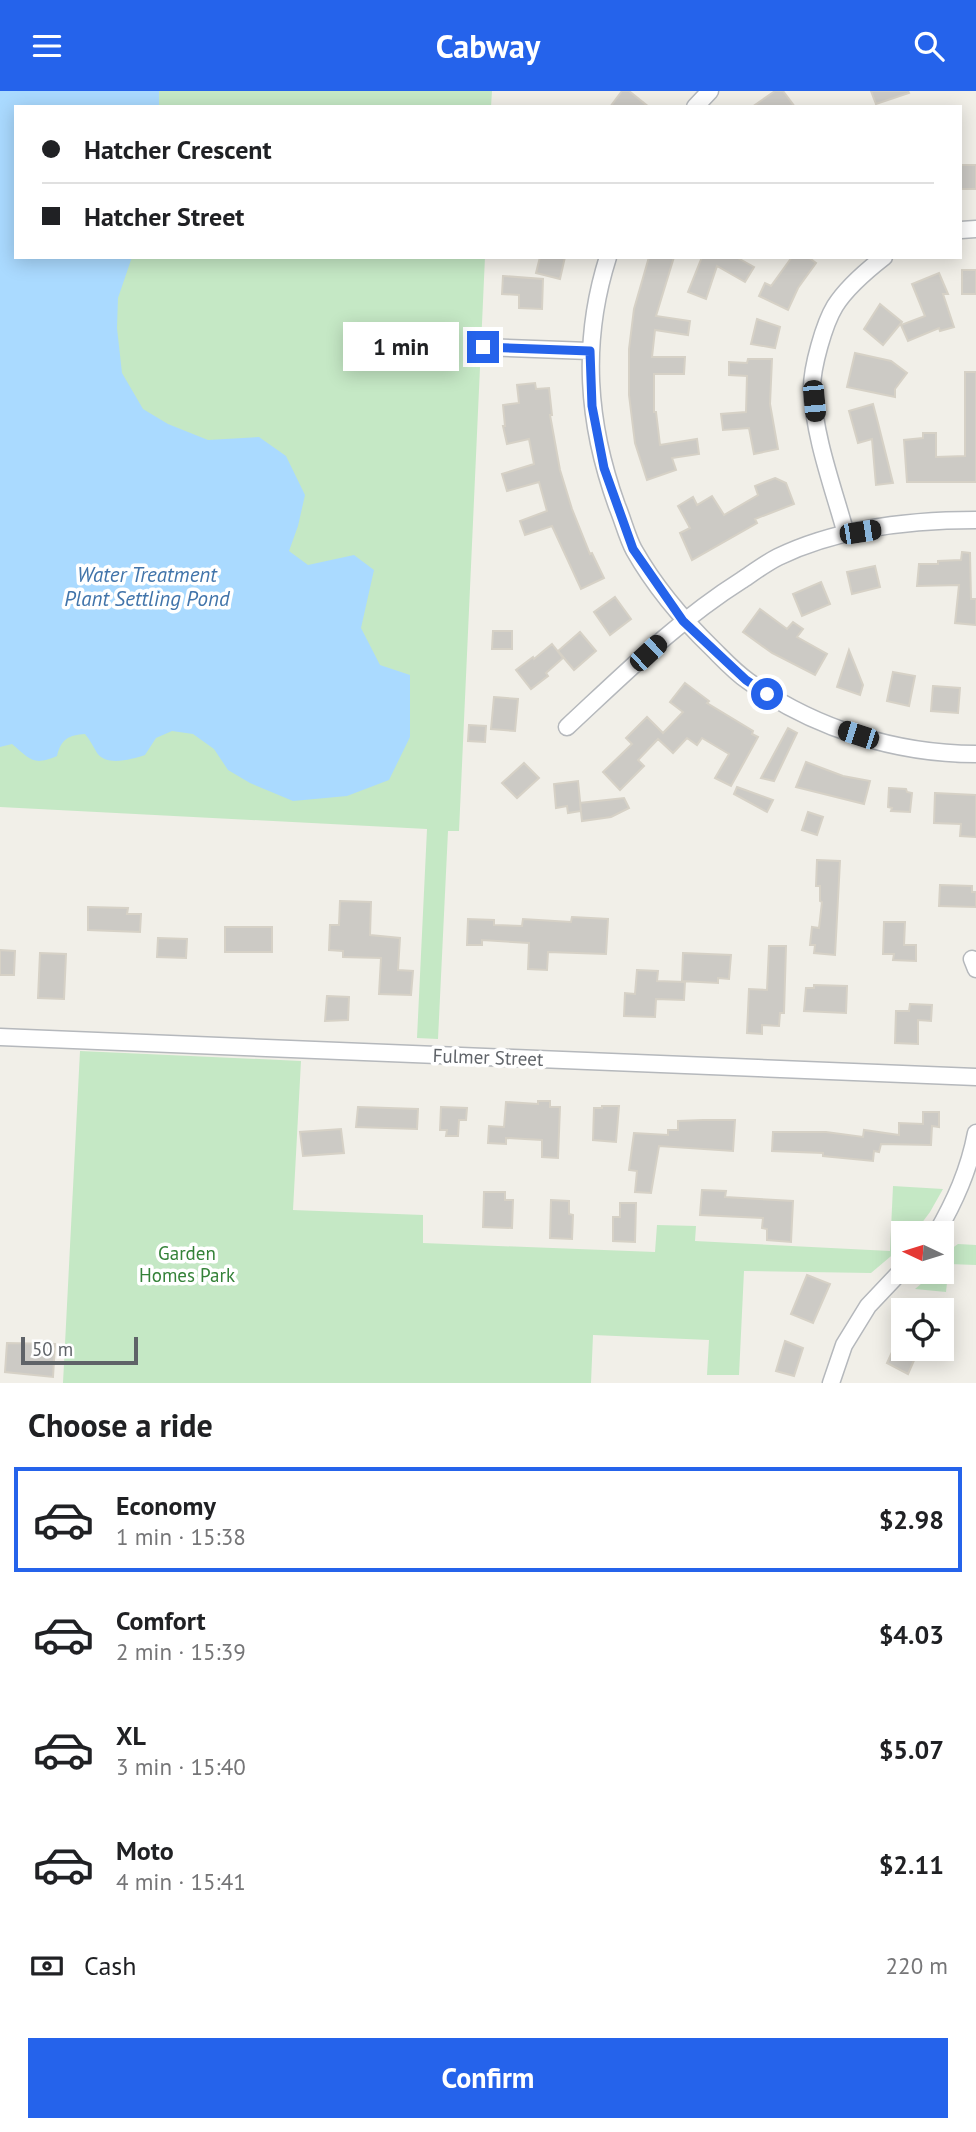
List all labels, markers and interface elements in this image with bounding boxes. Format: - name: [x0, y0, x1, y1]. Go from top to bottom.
- text: Cabway: [436, 25, 540, 67]
- icon: menu: [28, 27, 66, 65]
- icon: search: [910, 27, 948, 65]
- text: Hatcher Crescent: [84, 133, 272, 166]
- text: Hatcher Street: [84, 200, 244, 233]
- callout: 1 min: [343, 323, 458, 371]
- route end: [467, 331, 499, 363]
- text: 1 min: [373, 332, 429, 361]
- car: [802, 379, 827, 423]
- car: [838, 518, 883, 546]
- water label: Water Treatment Plant Settling Pond: [64, 561, 231, 612]
- car: [626, 631, 671, 675]
- route start: [751, 678, 783, 710]
- car: [835, 719, 882, 751]
- street label: Fulmer Street: [432, 1043, 544, 1071]
- north arrow: [891, 1221, 954, 1285]
- map controls: [891, 1221, 954, 1361]
- park label: Garden Homes Park: [139, 1241, 235, 1287]
- button: locate: [891, 1298, 954, 1361]
- scale bar: [21, 1334, 138, 1366]
- text: 50 m: [32, 1337, 73, 1361]
- text: Choose a ride: [28, 1404, 213, 1446]
- icon: car: [32, 1488, 95, 1551]
- text: Economy: [116, 1489, 216, 1522]
- text: $2.98: [879, 1503, 944, 1536]
- text: 1 min · 15:38: [116, 1522, 246, 1551]
- icon: car: [32, 1603, 95, 1666]
- text: Comfort: [116, 1604, 206, 1637]
- text: $4.03: [879, 1618, 944, 1651]
- text: 2 min · 15:39: [116, 1637, 246, 1666]
- icon: car: [32, 1718, 95, 1781]
- text: XL: [116, 1719, 146, 1752]
- text: $5.07: [879, 1733, 944, 1766]
- text: 3 min · 15:40: [116, 1752, 246, 1781]
- icon: car: [32, 1833, 95, 1896]
- text: Moto: [116, 1834, 174, 1867]
- text: $2.11: [879, 1848, 944, 1881]
- text: 4 min · 15:41: [116, 1867, 246, 1896]
- icon: cash: [28, 1947, 66, 1985]
- text: Cash: [84, 1949, 136, 1982]
- text: 220 m: [886, 1951, 948, 1980]
- button: Confirm: [28, 2038, 948, 2118]

